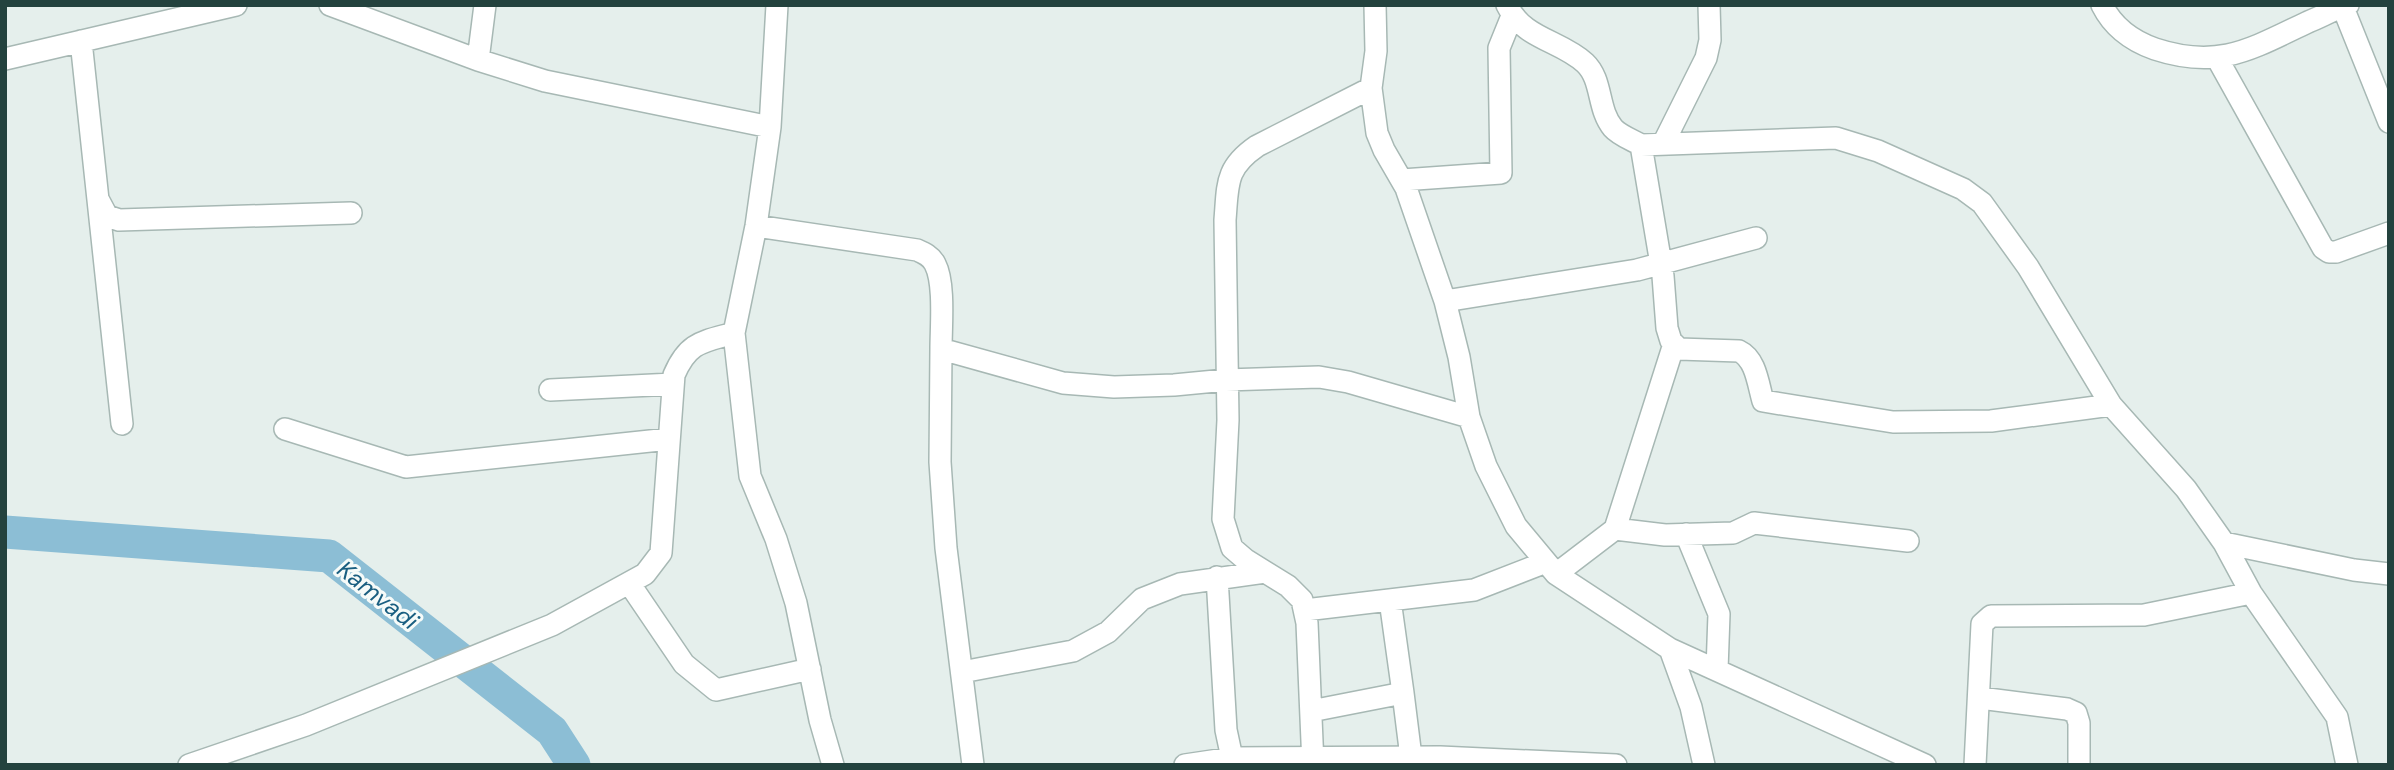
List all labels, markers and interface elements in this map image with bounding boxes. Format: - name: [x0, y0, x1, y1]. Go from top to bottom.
- water label: Kamvadi: [331, 554, 426, 637]

